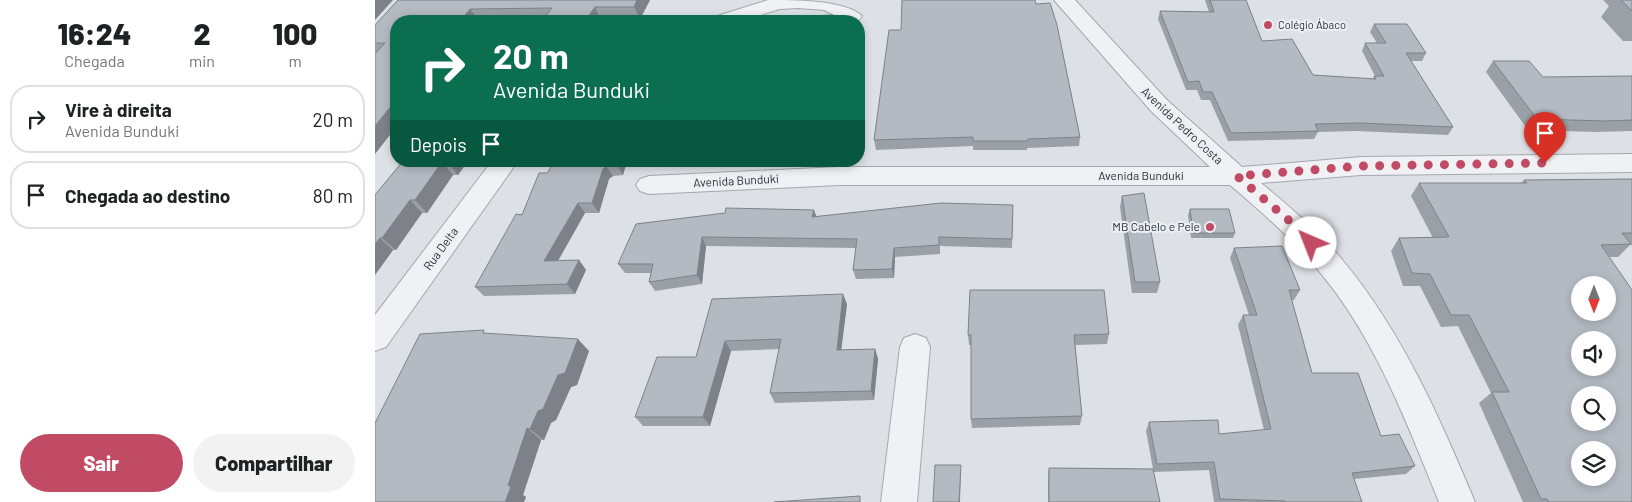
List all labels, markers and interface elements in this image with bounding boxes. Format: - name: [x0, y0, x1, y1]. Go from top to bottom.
- text: 16:24: [58, 15, 132, 51]
- text: 2: [193, 15, 211, 51]
- text: 100: [273, 15, 317, 51]
- place label: Colégio Ábaco: [1278, 18, 1346, 31]
- marker: Colégio Ábaco: [1262, 19, 1274, 31]
- text: 20 m: [493, 34, 569, 76]
- icon: right: [410, 35, 475, 100]
- text: Chegada: [64, 51, 125, 70]
- text: min: [189, 51, 215, 70]
- text: m: [288, 51, 302, 70]
- text: Avenida Bunduki: [493, 76, 650, 102]
- street label: Avenida Pedro Costa: [1139, 84, 1226, 167]
- text: Vire à direita: [65, 98, 172, 121]
- icon: right: [22, 105, 50, 133]
- text: 20 m: [313, 108, 353, 131]
- pin: [1524, 112, 1566, 163]
- icon: arrive: [1531, 119, 1559, 147]
- text: Avenida Bunduki: [65, 121, 179, 140]
- icon: arrive: [477, 130, 505, 158]
- text: Depois: [410, 133, 467, 156]
- street label: Avenida Bunduki: [1098, 168, 1184, 182]
- street label: Avenida Bunduki: [693, 171, 779, 189]
- icon: arrive: [22, 181, 50, 209]
- text: Chegada ao destino: [65, 184, 230, 207]
- text: 80 m: [313, 184, 353, 207]
- position arrow: [1284, 216, 1336, 268]
- place label: MB Cabelo e Pele: [1112, 219, 1200, 233]
- marker: MB Cabelo e Pele: [1204, 221, 1216, 233]
- street label: Rua Delta: [420, 224, 460, 273]
- north arrow: [1571, 276, 1616, 321]
- map controls: [1571, 276, 1616, 486]
- button: sound: [1571, 331, 1616, 376]
- button: search: [1571, 386, 1616, 431]
- button: Sair: [20, 434, 183, 492]
- button: Compartilhar: [193, 434, 355, 492]
- button: layers: [1571, 441, 1616, 486]

